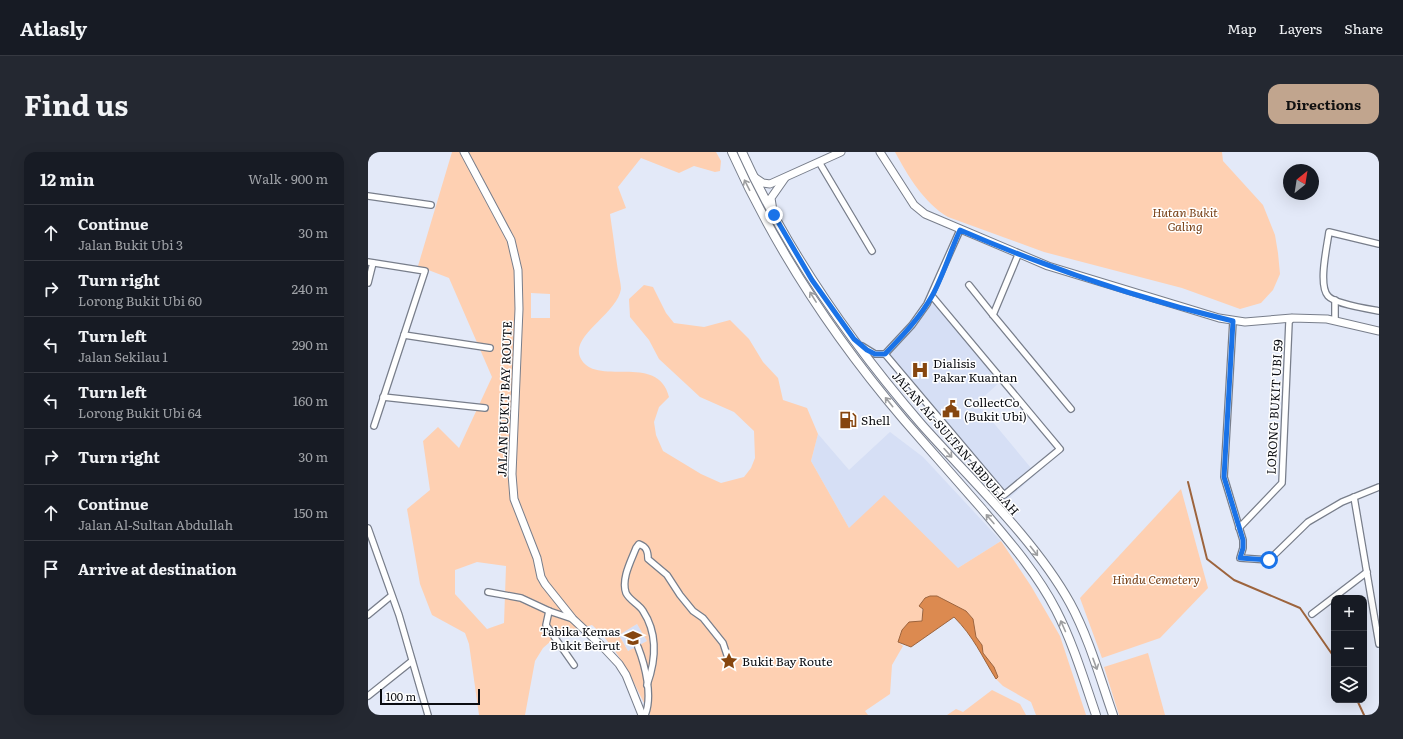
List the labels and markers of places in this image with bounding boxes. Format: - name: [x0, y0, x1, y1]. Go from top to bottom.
- place label: Dialisis Pakar Kuantan: [933, 354, 1018, 386]
- hospital icon: Dialisis Pakar Kuantan: [910, 360, 930, 380]
- place label: CollectCo (Bukit Ubi): [964, 393, 1027, 425]
- public building icon: CollectCo (Bukit Ubi): [941, 399, 961, 419]
- fuel station icon: Shell: [838, 410, 858, 430]
- place label: Shell: [861, 411, 890, 429]
- place label: Tabika Kemas Bukit Beirut: [540, 622, 621, 654]
- school or university icon: Tabika Kemas Bukit Beirut: [623, 628, 643, 648]
- place icon: Bukit Bay Route: [719, 651, 739, 671]
- place label: Bukit Bay Route: [742, 652, 832, 670]

